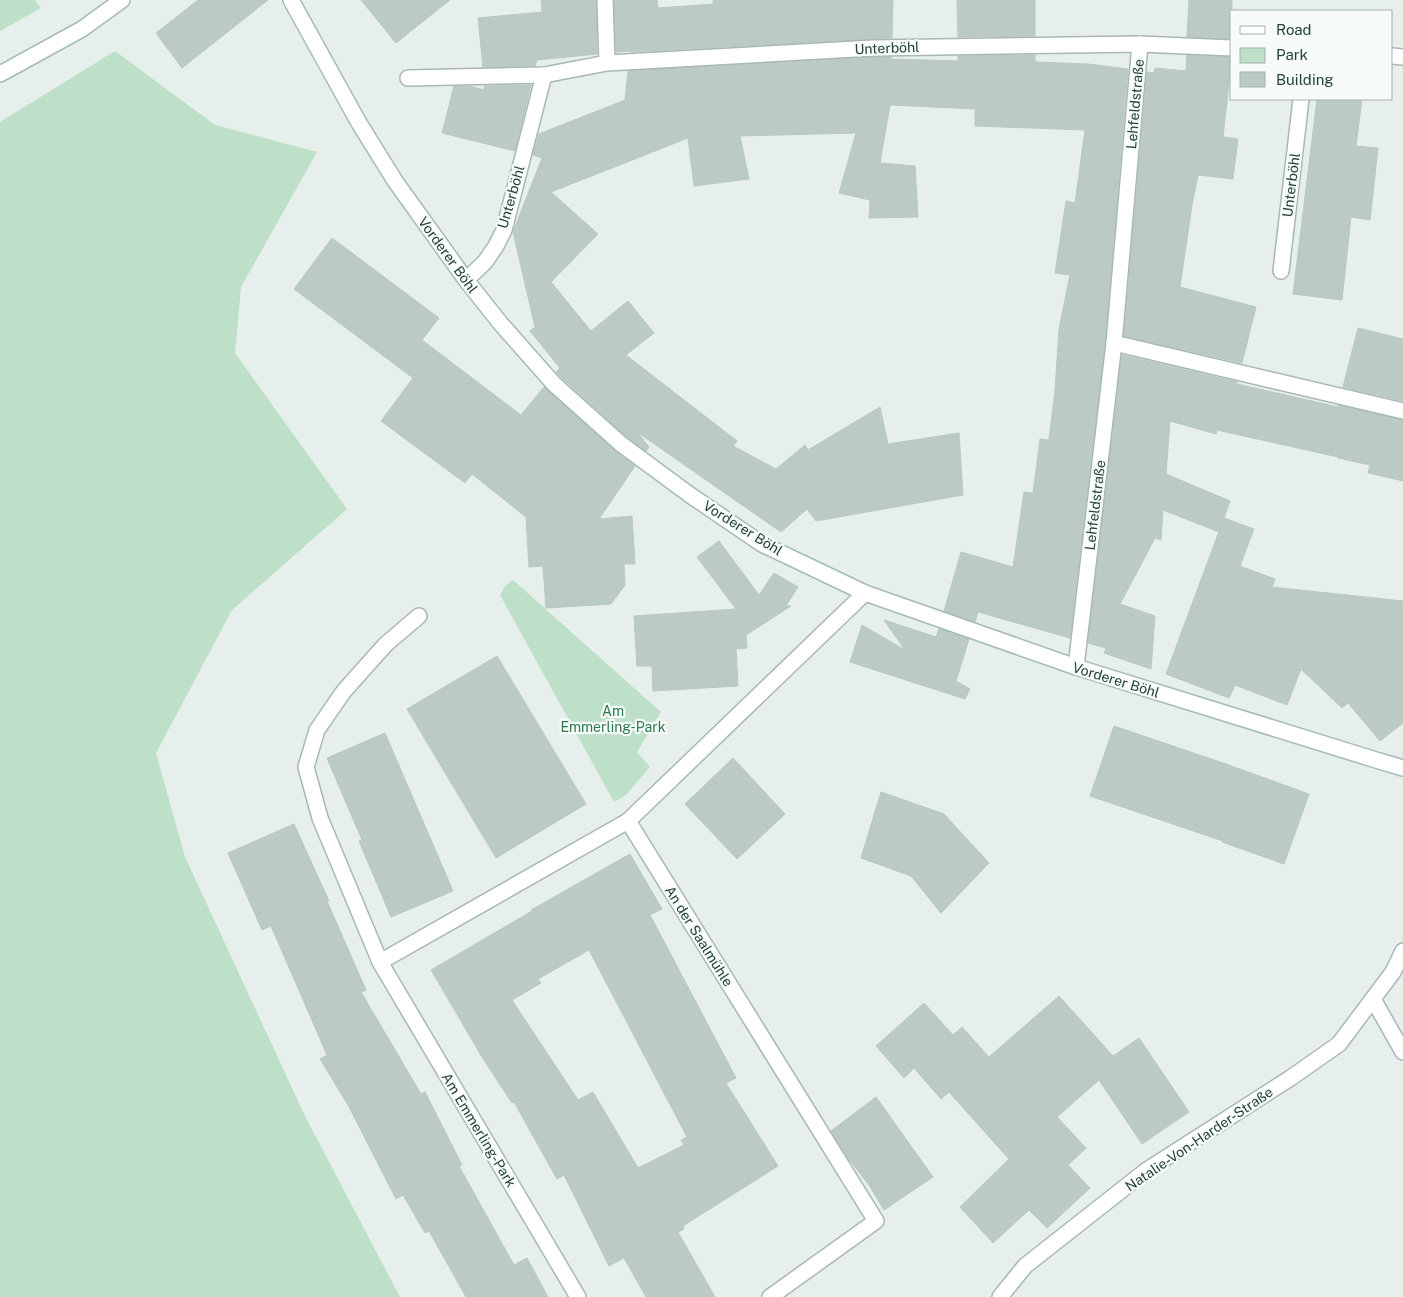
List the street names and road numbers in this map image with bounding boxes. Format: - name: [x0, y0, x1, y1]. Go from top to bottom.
- street label: Unterböhl: [854, 39, 920, 57]
- street label: Lehfeldstraße: [1123, 58, 1147, 150]
- street label: Unterböhl: [1279, 152, 1303, 218]
- street label: Unterböhl: [494, 164, 528, 230]
- street label: Vorderer Böhl: [415, 214, 481, 296]
- street label: Lehfeldstraße: [1082, 459, 1108, 551]
- street label: Vorderer Böhl: [701, 497, 785, 559]
- street label: Vorderer Böhl: [1071, 659, 1161, 701]
- street label: An der Saalmühle: [662, 883, 736, 989]
- street label: Am Emmerling-Park: [438, 1070, 520, 1190]
- street label: Natalie-Von-Harder-Straße: [1122, 1084, 1276, 1194]

